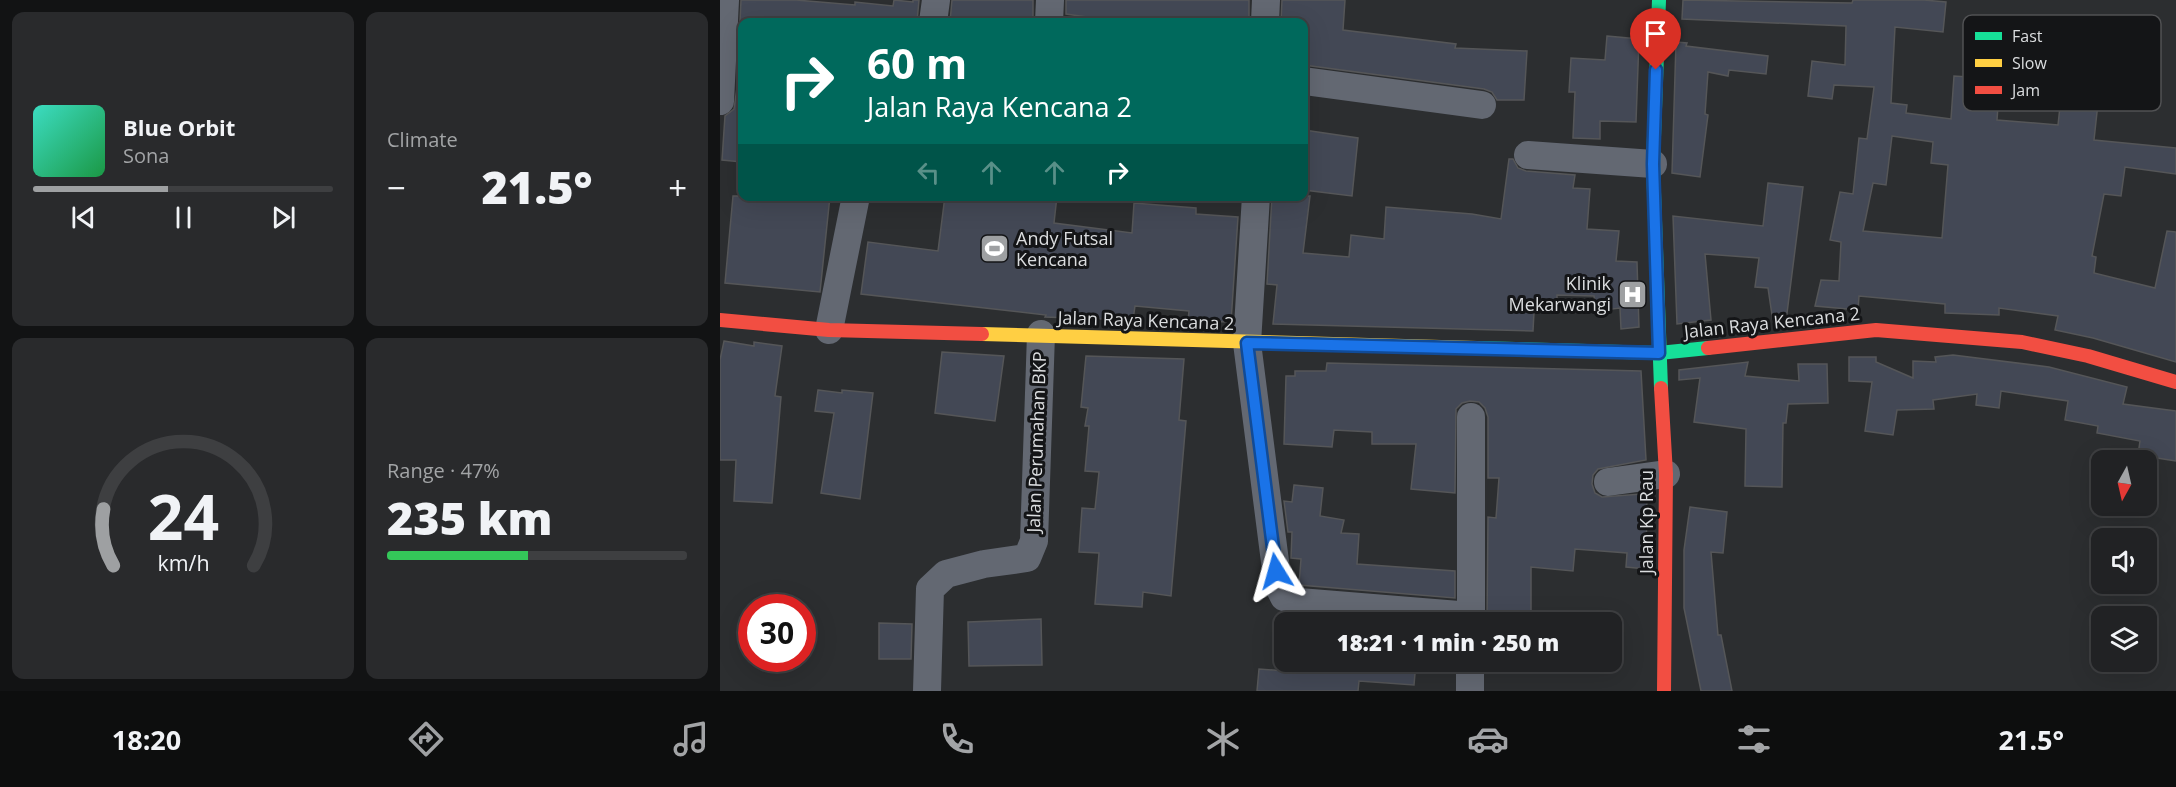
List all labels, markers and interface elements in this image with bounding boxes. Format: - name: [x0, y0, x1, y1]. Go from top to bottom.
- pin: [1630, 8, 1681, 70]
- legend: [1963, 15, 2161, 111]
- icon: arrive: [1639, 17, 1672, 50]
- text: Fast: [2012, 25, 2043, 47]
- text: 60 m: [867, 34, 967, 91]
- icon: right: [768, 42, 846, 120]
- text: Slow: [2012, 52, 2047, 74]
- text: Jam: [2010, 79, 2040, 101]
- text: Jalan Raya Kencana 2: [867, 88, 1132, 125]
- text: Blue Orbit: [123, 112, 235, 142]
- text: Climate: [387, 126, 458, 153]
- text: Sona: [123, 142, 169, 169]
- text: 21.5°: [481, 156, 593, 217]
- icon: left: [912, 156, 945, 189]
- icon: ahead: [975, 156, 1008, 189]
- icon: ahead: [1038, 156, 1071, 189]
- icon: right: [1101, 156, 1134, 189]
- text: −: [387, 165, 406, 210]
- text: +: [668, 165, 687, 210]
- icon: previous: [67, 201, 100, 234]
- icon: pause: [167, 201, 200, 234]
- icon: next: [267, 201, 300, 234]
- place label: Andy Futsal Kencana: [1016, 226, 1113, 271]
- sports icon: Andy Futsal Kencana: [979, 233, 1011, 265]
- place label: Klinik Mekarwangi: [1509, 271, 1612, 316]
- hospital icon: Klinik Mekarwangi: [1616, 278, 1648, 310]
- street label: Jalan Raya Kencana 2: [1681, 301, 1861, 343]
- street label: Jalan Raya Kencana 2: [1055, 305, 1235, 335]
- street label: Jalan Perumahan BKP: [1021, 351, 1051, 535]
- north arrow: [2091, 450, 2157, 516]
- map controls: [2091, 450, 2157, 672]
- text: Range · 47%: [387, 457, 500, 484]
- street label: Jalan Kp Rau: [1634, 470, 1658, 576]
- text: 24: [147, 473, 219, 558]
- text: 235 km: [387, 487, 552, 548]
- button: sound: [2091, 528, 2157, 594]
- position arrow: [1244, 539, 1308, 603]
- text: km/h: [157, 548, 209, 577]
- speed limit sign: 30: [738, 594, 816, 672]
- button: layers: [2091, 606, 2157, 672]
- text: 18:21 · 1 min · 250 m: [1337, 627, 1559, 657]
- icon: directions: [405, 718, 447, 760]
- icon: music: [670, 718, 712, 760]
- icon: phone: [936, 718, 978, 760]
- icon: climate: [1202, 718, 1244, 760]
- icon: car: [1467, 718, 1509, 760]
- icon: filters: [1733, 718, 1775, 760]
- text: 18:20: [112, 721, 181, 758]
- text: 21.5°: [1999, 721, 2064, 758]

